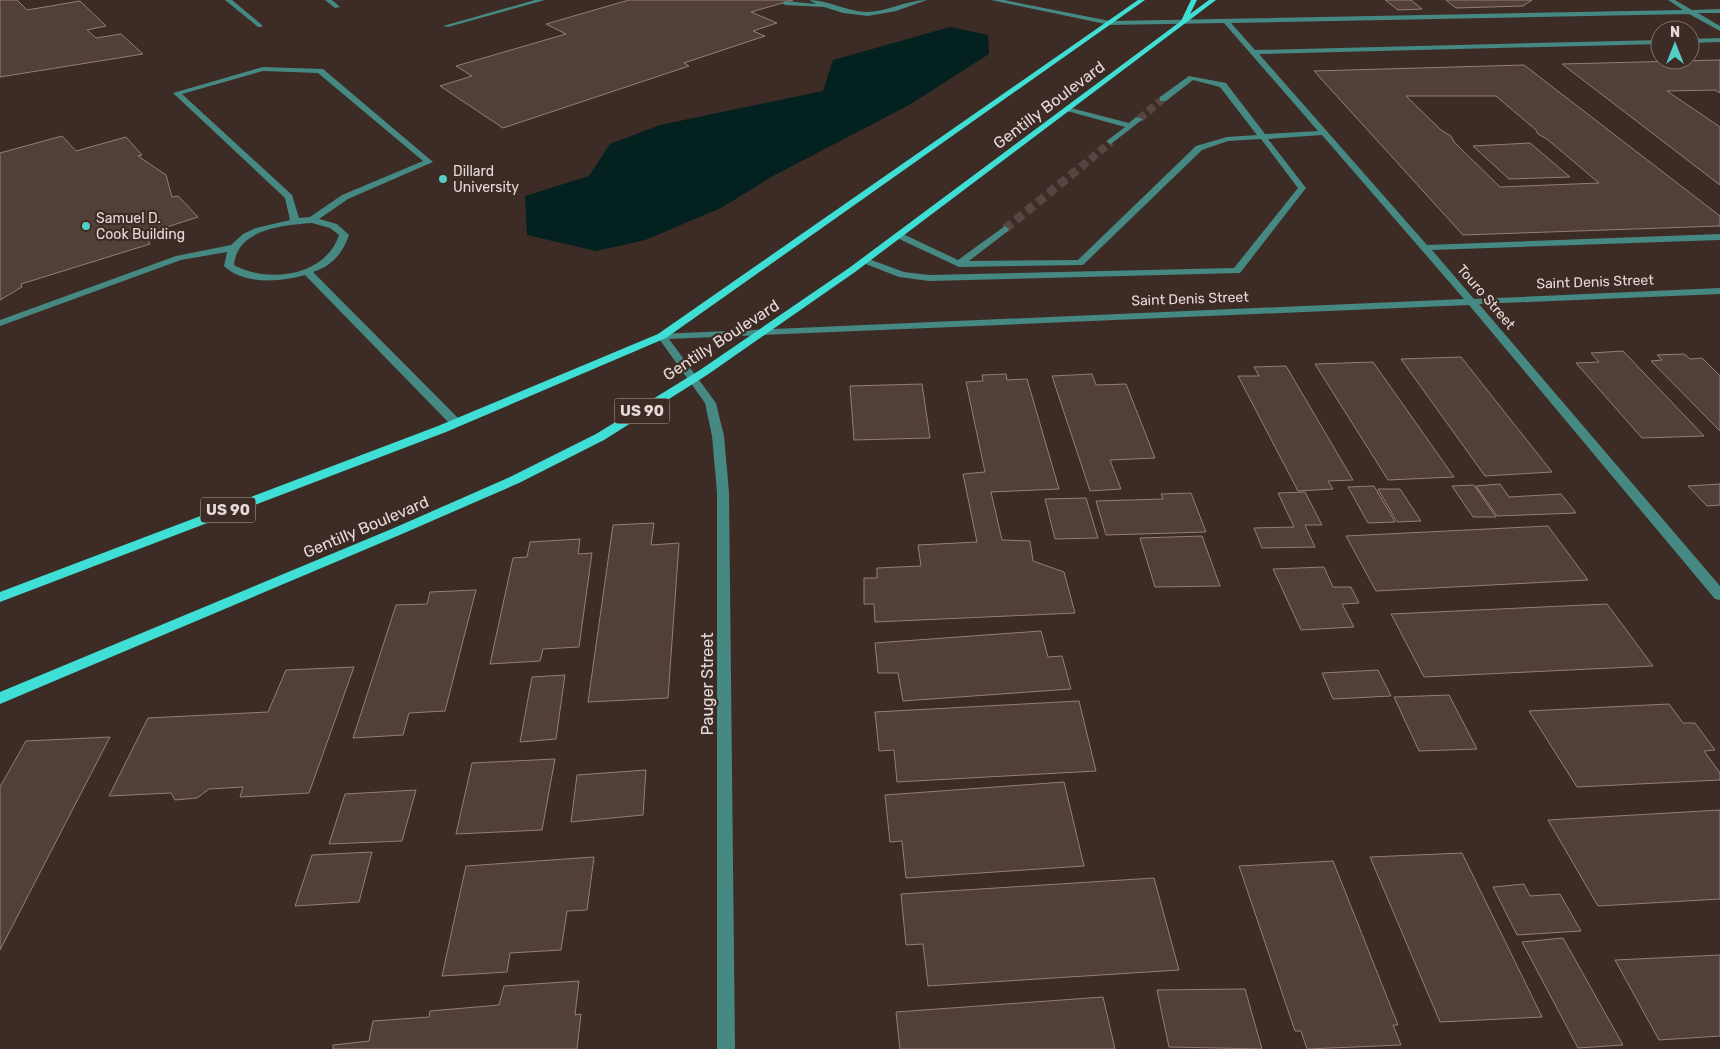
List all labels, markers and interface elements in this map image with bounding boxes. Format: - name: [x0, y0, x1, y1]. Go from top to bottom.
- north arrow: [1650, 20, 1700, 70]
- text: N: [1670, 24, 1680, 41]
- street label: Gentilly Boulevard: [990, 57, 1108, 153]
- place label: Dillard University: [453, 163, 519, 196]
- marker: Dillard University: [437, 173, 449, 185]
- place label: Samuel D. Cook Building: [96, 210, 185, 243]
- marker: Samuel D. Cook Building: [80, 220, 92, 232]
- street label: Touro Street: [1453, 261, 1519, 333]
- street label: Saint Denis Street: [1536, 271, 1655, 293]
- street label: Saint Denis Street: [1131, 288, 1250, 310]
- street label: Gentilly Boulevard: [659, 295, 783, 385]
- road number: US 90: [614, 398, 670, 424]
- street label: Gentilly Boulevard: [300, 492, 432, 562]
- road number: US 90: [200, 498, 256, 522]
- street label: Pauger Street: [698, 633, 717, 736]

